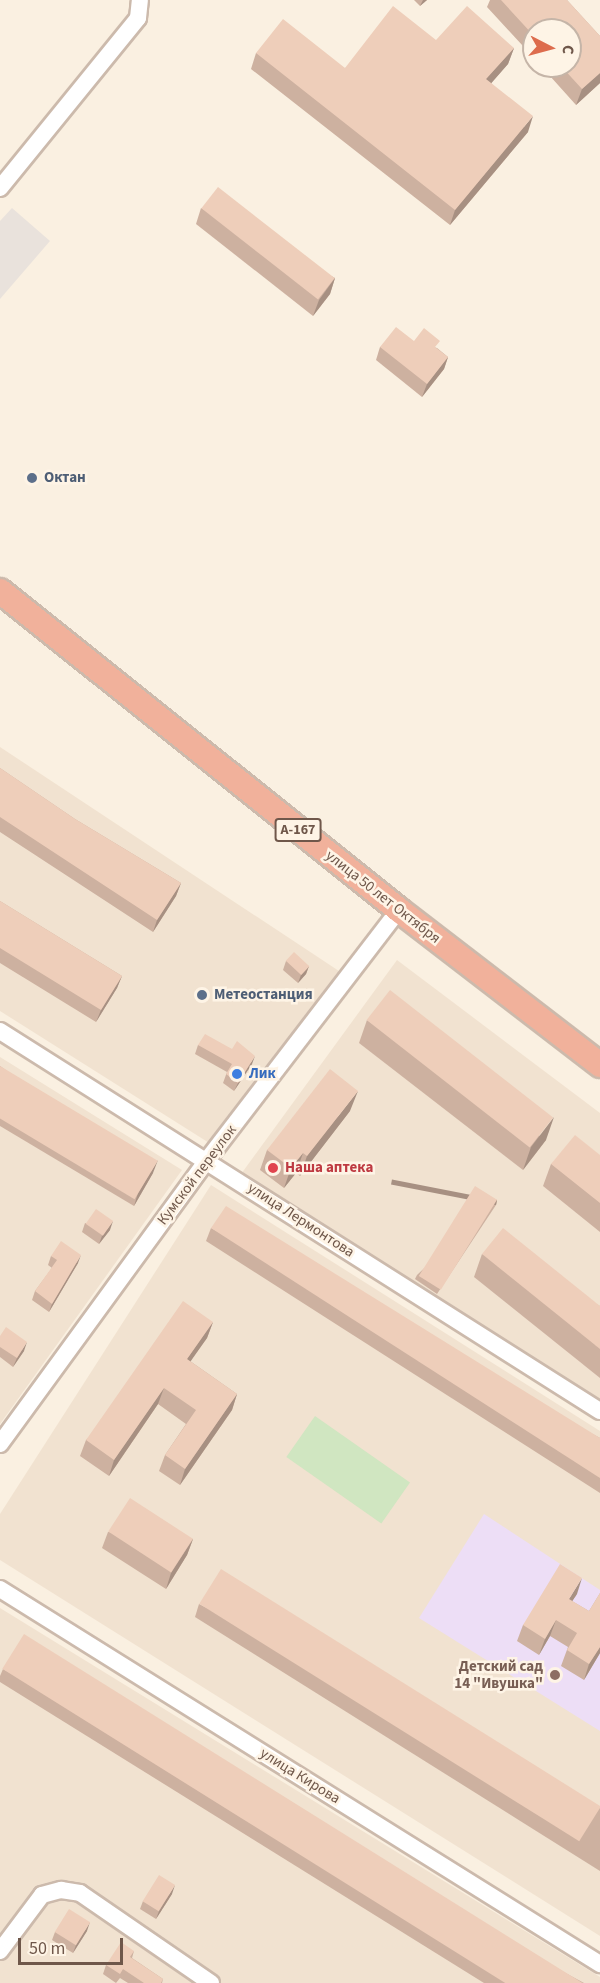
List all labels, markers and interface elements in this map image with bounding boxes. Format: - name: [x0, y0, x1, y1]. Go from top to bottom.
- north arrow: [522, 18, 582, 78]
- text: С: [556, 44, 579, 55]
- place label: Октан: [44, 469, 86, 487]
- marker: Октан: [25, 471, 39, 485]
- road number: А-167: [274, 819, 322, 841]
- street label: улица 50 лет Октября: [322, 847, 444, 947]
- place label: Метеостанция: [214, 986, 313, 1004]
- marker: Метеостанция: [195, 988, 209, 1002]
- place label: Лик: [249, 1065, 276, 1083]
- marker: Лик: [230, 1067, 244, 1081]
- street label: Кумской переулок: [154, 1121, 240, 1229]
- place label: Наша аптека: [285, 1159, 373, 1177]
- marker: Наша аптека: [266, 1161, 280, 1175]
- street label: улица Лермонтова: [244, 1179, 358, 1261]
- place label: Детский сад 14 "Ивушка": [454, 1657, 543, 1692]
- marker: Детский сад 14 "Ивушка": [548, 1668, 562, 1682]
- street label: улица Кирова: [257, 1744, 343, 1808]
- scale bar: [21, 1926, 126, 1964]
- text: 50 m: [29, 1936, 65, 1961]

